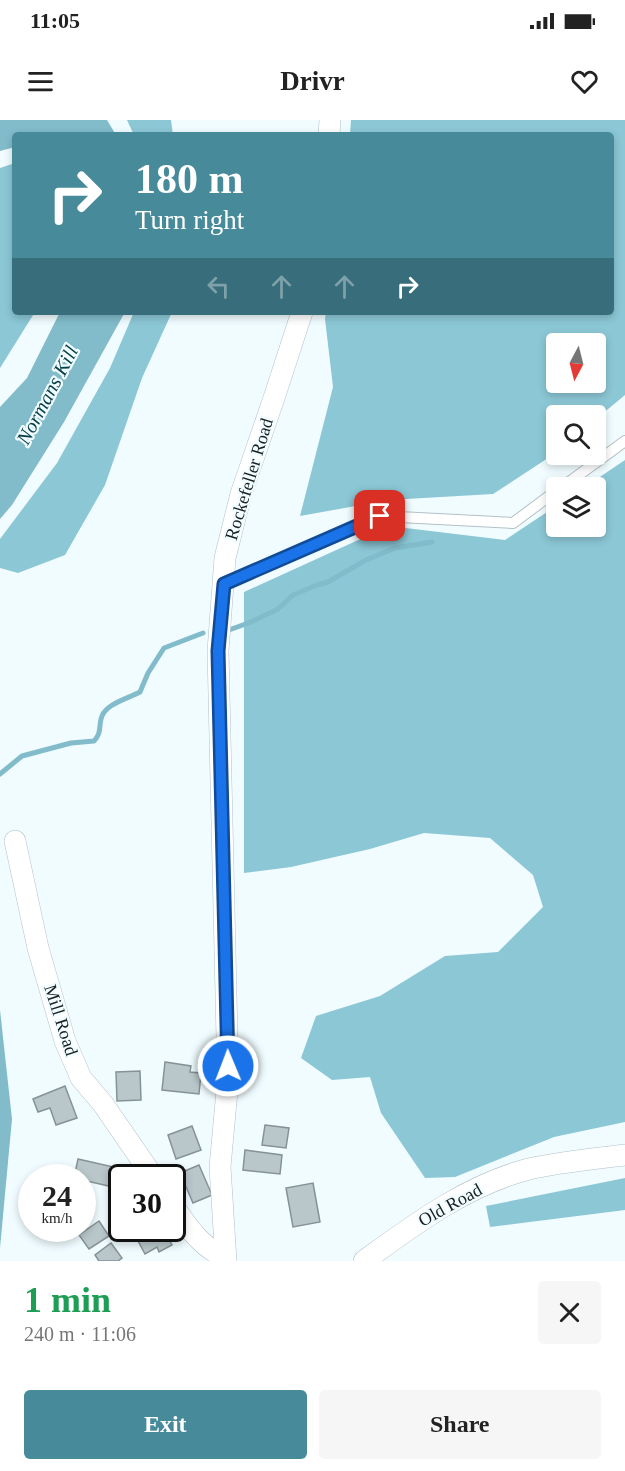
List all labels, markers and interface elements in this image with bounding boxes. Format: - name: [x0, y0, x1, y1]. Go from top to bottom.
- text: 11:05: [30, 8, 80, 33]
- icon: menu: [24, 65, 57, 98]
- icon: heart: [568, 65, 601, 98]
- text: Drivr: [280, 66, 345, 96]
- icon: right: [36, 156, 114, 234]
- text: 180 m: [135, 156, 244, 202]
- text: Turn right: [135, 205, 244, 235]
- icon: left: [202, 270, 235, 303]
- icon: ahead: [265, 270, 298, 303]
- icon: ahead: [328, 270, 361, 303]
- icon: right: [391, 270, 424, 303]
- north arrow: [546, 333, 606, 393]
- map controls: [546, 333, 606, 537]
- water label: Normans Kill: [11, 342, 82, 449]
- button: search: [546, 405, 606, 465]
- street label: Rockefeller Road: [221, 416, 277, 542]
- button: layers: [546, 477, 606, 537]
- pin: [354, 490, 405, 541]
- icon: arrive: [363, 499, 396, 532]
- street label: Mill Road: [40, 982, 82, 1058]
- position arrow: [196, 1034, 260, 1098]
- speed limit sign: 30: [108, 1164, 186, 1242]
- text: 24: [42, 1179, 72, 1212]
- street label: Old Road: [415, 1179, 485, 1231]
- text: km/h: [42, 1210, 72, 1226]
- text: 1 min: [24, 1280, 111, 1320]
- button: close: [538, 1281, 601, 1344]
- text: 240 m · 11:06: [24, 1323, 136, 1345]
- button: Exit: [24, 1390, 307, 1459]
- button: Share: [319, 1390, 601, 1459]

